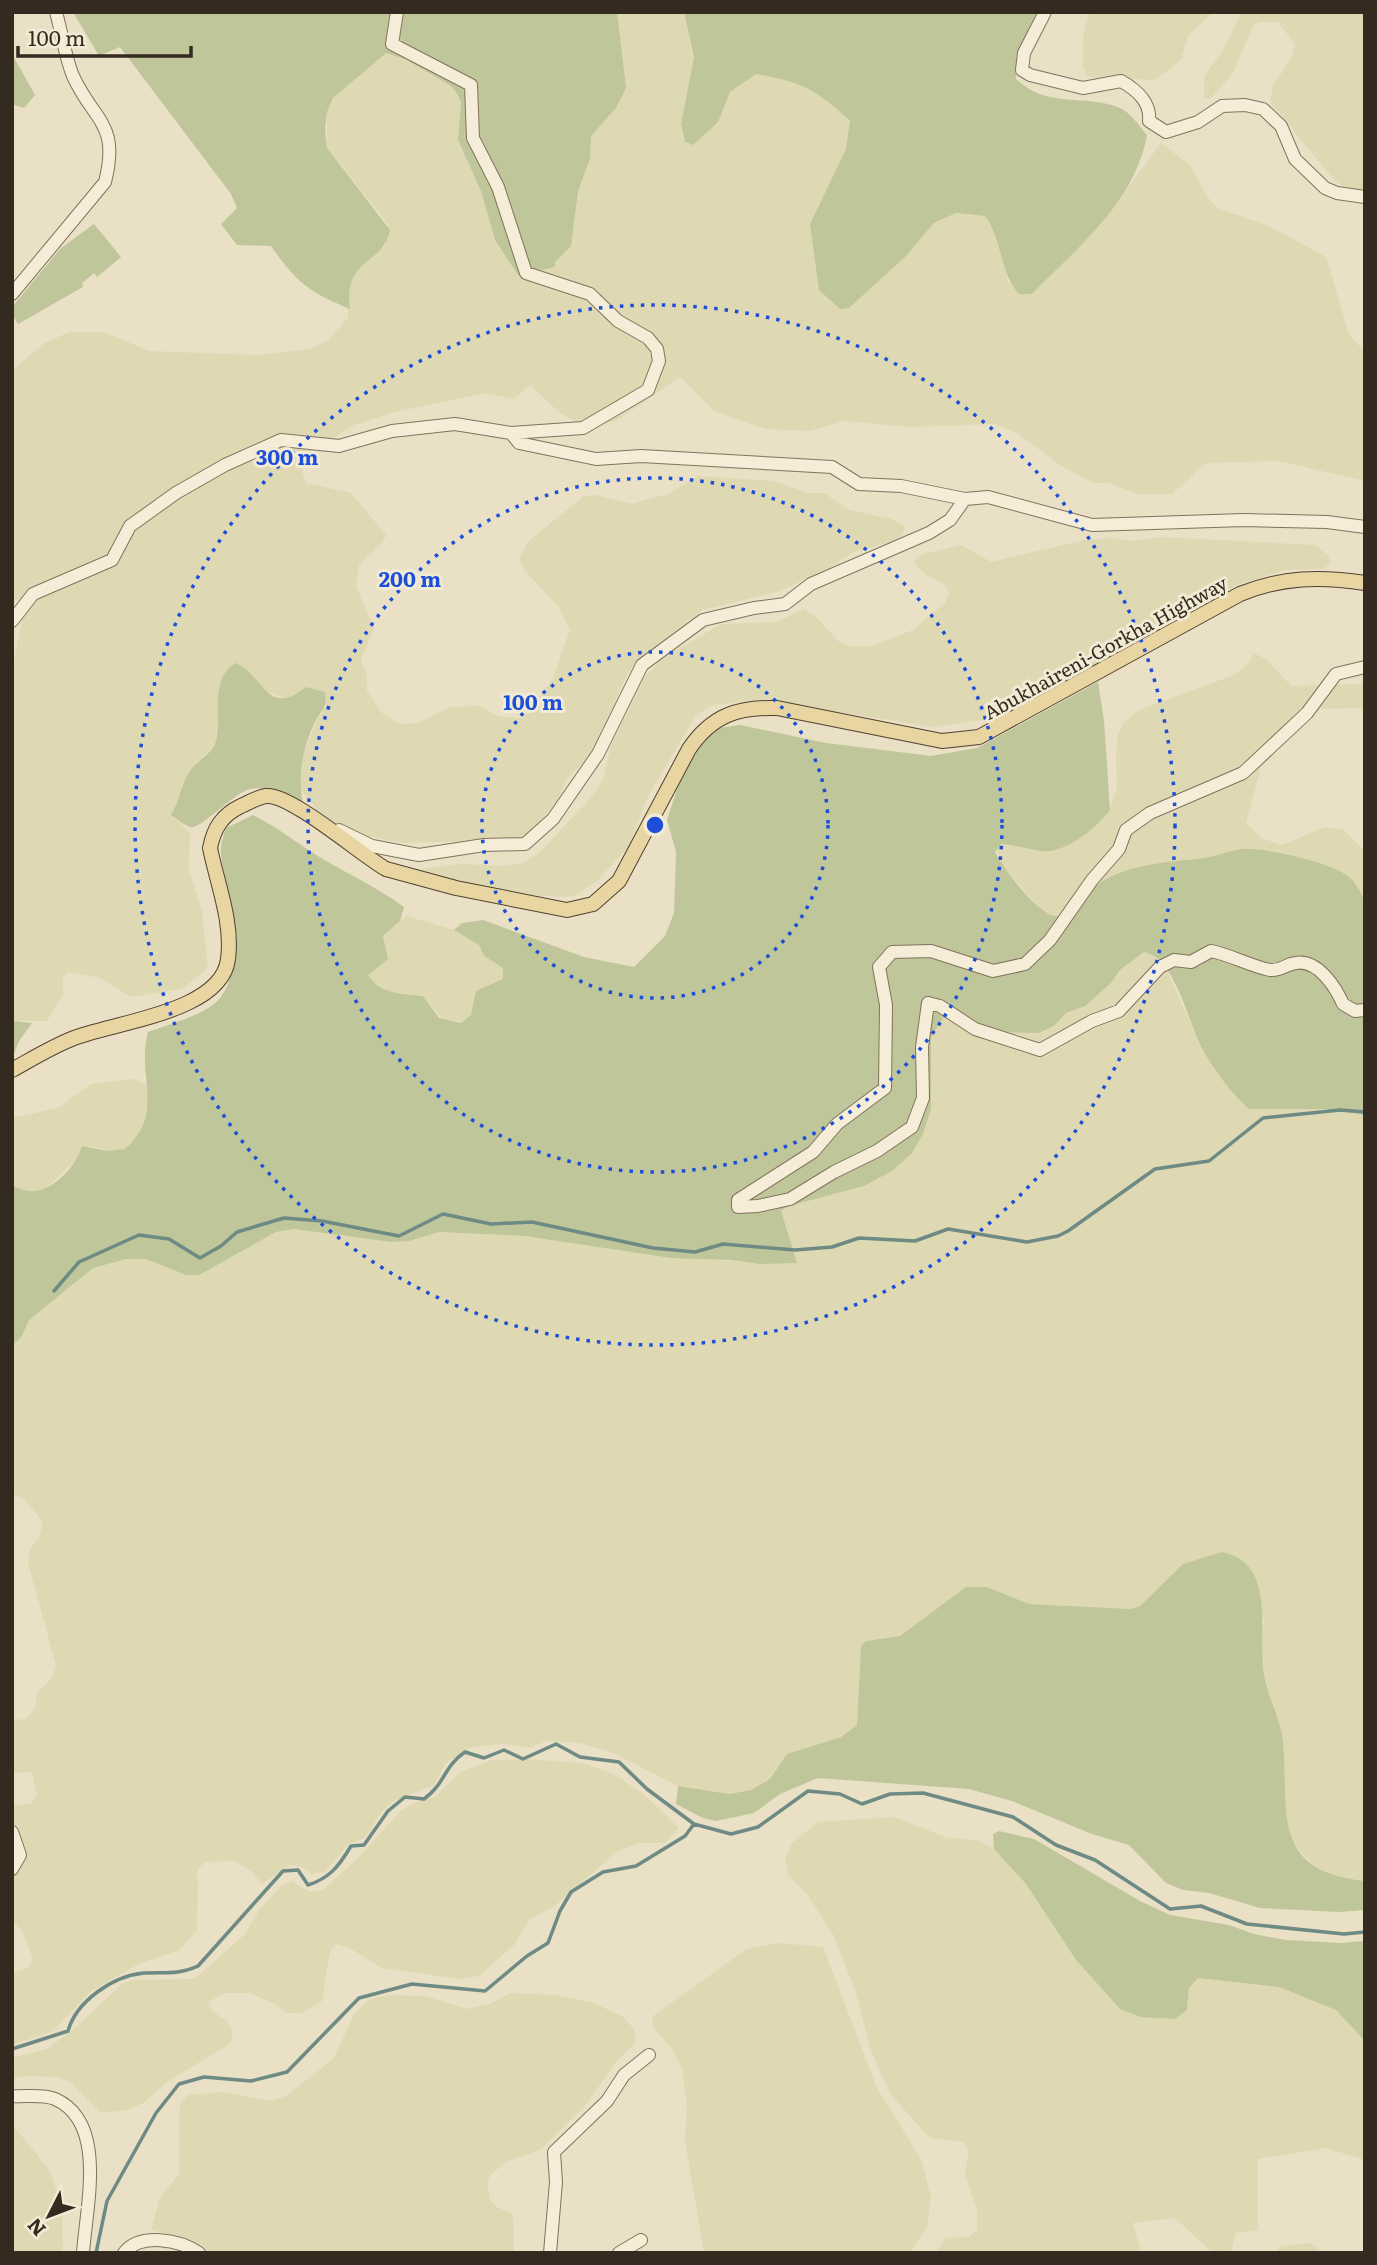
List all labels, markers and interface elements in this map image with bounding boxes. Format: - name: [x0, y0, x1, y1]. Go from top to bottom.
- scale bar: [18, 14, 191, 58]
- text: 100 m: [28, 21, 85, 52]
- text: 300 m: [256, 440, 318, 471]
- text: 200 m: [379, 562, 441, 593]
- street label: Abukhaireni-Gorkha Highway: [978, 568, 1232, 726]
- text: 100 m: [503, 685, 563, 716]
- centre of rings: [643, 813, 667, 837]
- north arrow: [14, 2181, 84, 2251]
- text: N: [20, 2213, 51, 2243]

